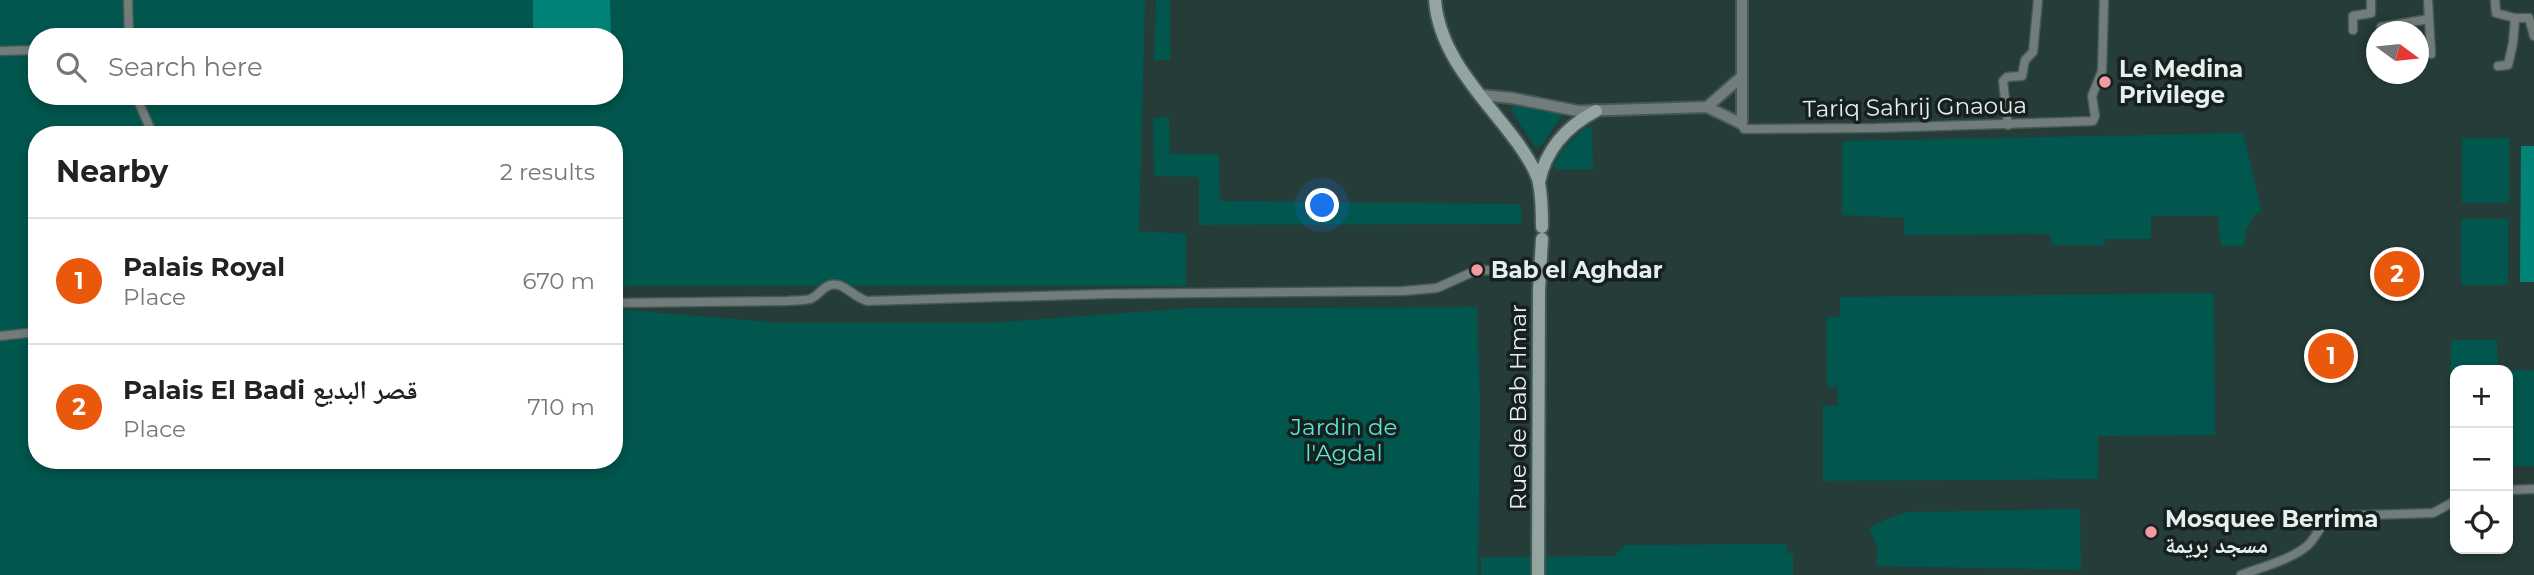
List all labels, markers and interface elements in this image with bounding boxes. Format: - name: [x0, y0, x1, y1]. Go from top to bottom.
- north arrow: [2366, 21, 2429, 84]
- search box: [28, 28, 623, 105]
- icon: search: [52, 48, 90, 86]
- text: Search here: [108, 51, 263, 83]
- place label: Le Medina Privilege: [2119, 55, 2243, 109]
- marker: Le Medina Privilege: [2097, 74, 2113, 90]
- street label: Tariq Sahrij Gnaoua: [1803, 91, 2027, 123]
- text: Nearby: [56, 153, 168, 190]
- text: 2 results: [500, 158, 595, 186]
- your location: [1305, 188, 1339, 222]
- pin: 2: [2374, 248, 2420, 300]
- text: Palais Royal: [123, 251, 285, 283]
- place label: Bab el Aghdar: [1491, 256, 1663, 284]
- marker: Bab el Aghdar: [1469, 262, 1485, 278]
- text: 1: [74, 267, 84, 295]
- text: 670 m: [522, 267, 595, 295]
- text: Place: [123, 283, 186, 311]
- street label: Rue de Bab Hmar: [1504, 304, 1532, 510]
- pin: 1: [2308, 330, 2354, 382]
- map controls: [2450, 365, 2513, 554]
- button: +: [2450, 365, 2513, 428]
- text: Palais El Badi قصر البديع: [123, 374, 418, 406]
- text: 2: [72, 393, 86, 421]
- text: 710 m: [527, 393, 595, 421]
- park label: Jardin de l'Agdal: [1290, 413, 1397, 467]
- text: Place: [123, 415, 186, 443]
- button: −: [2450, 428, 2513, 491]
- button: locate: [2450, 491, 2513, 554]
- place label: Mosquee Berrima مسجد بريمة: [2165, 505, 2378, 559]
- marker: Mosquee Berrima مسجد بريمة: [2143, 524, 2159, 540]

